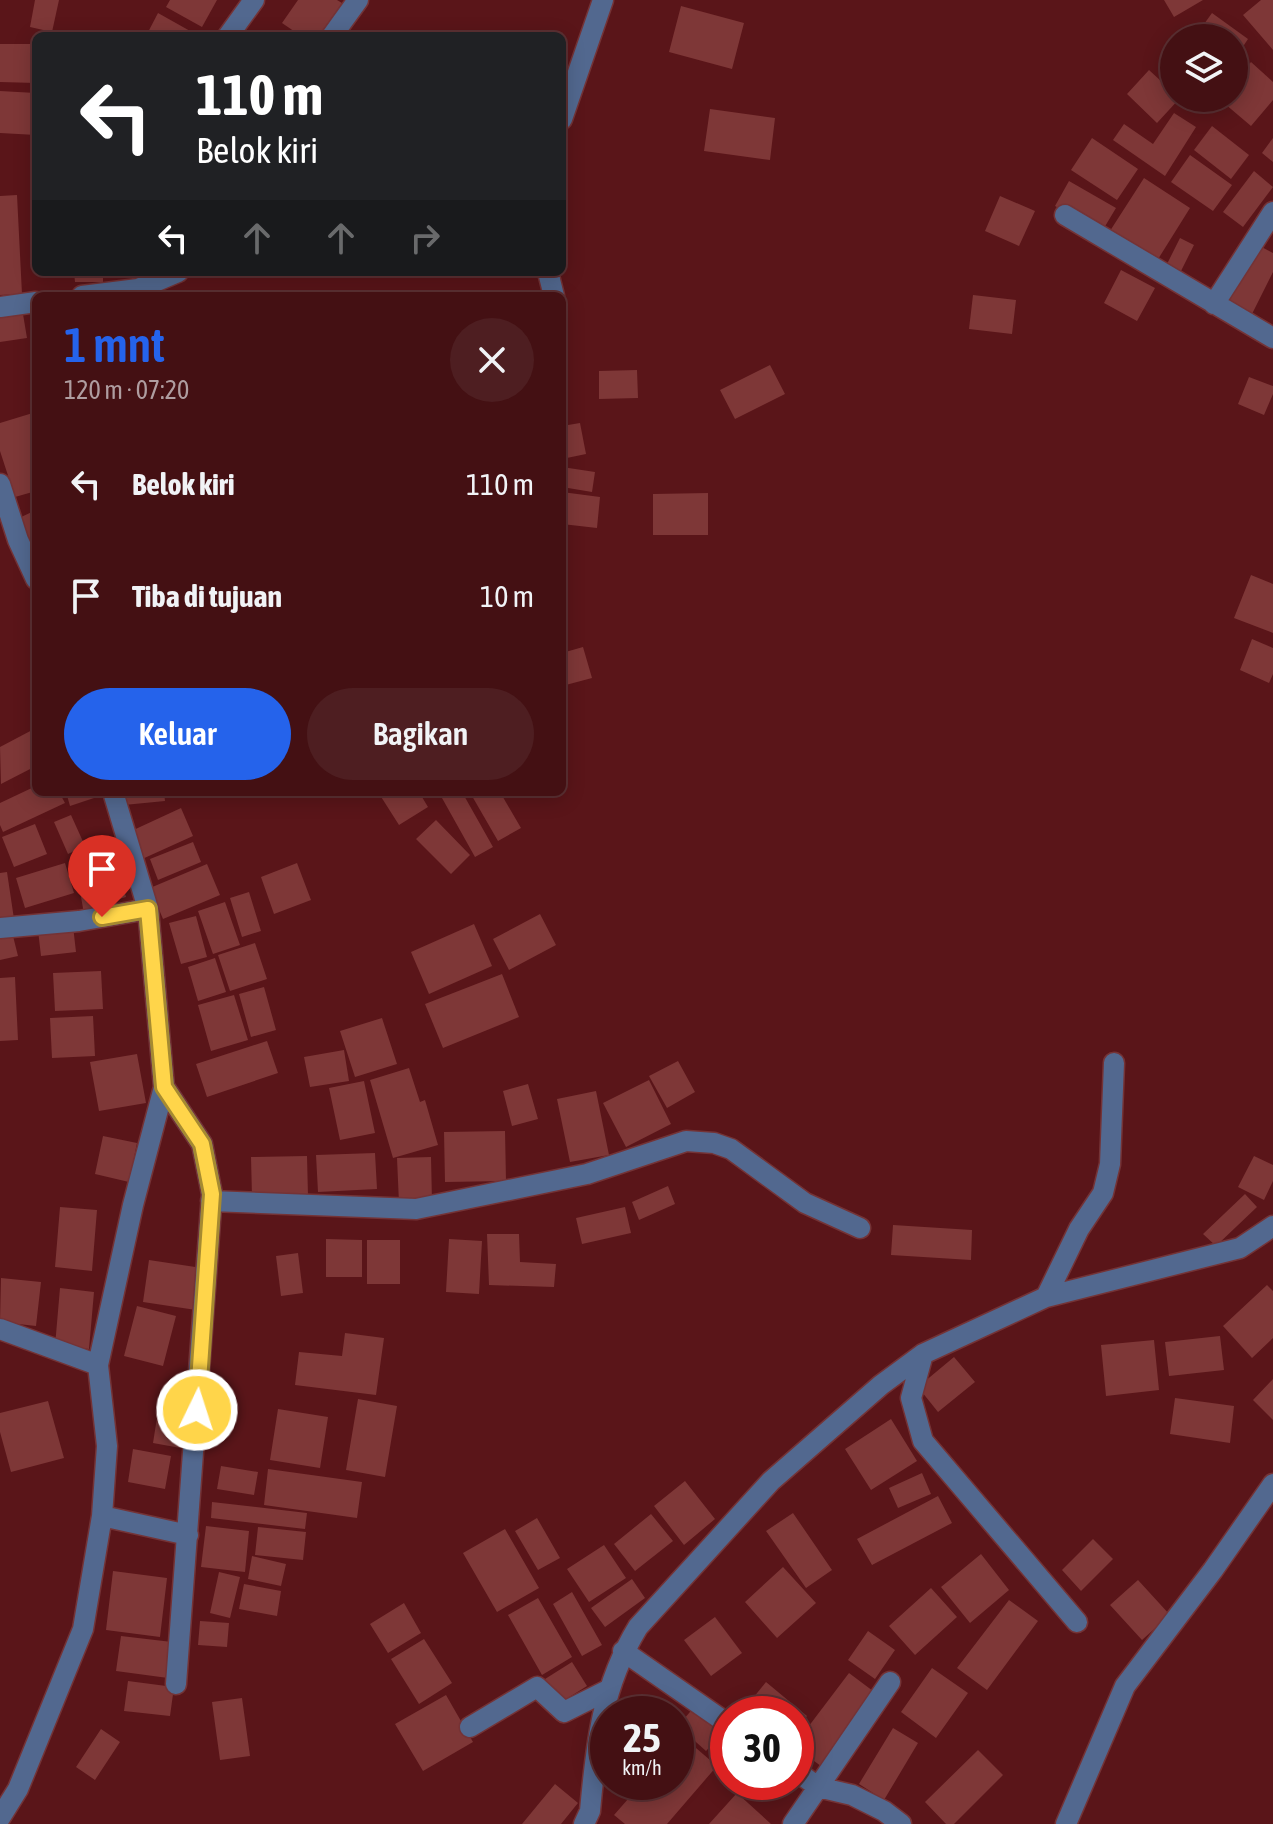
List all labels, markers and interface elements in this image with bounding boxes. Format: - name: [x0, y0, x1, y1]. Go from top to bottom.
- map controls: [1160, 24, 1248, 112]
- button: layers: [1160, 24, 1248, 112]
- text: 110 m: [196, 63, 323, 127]
- icon: left: [64, 64, 168, 168]
- text: Belok kiri: [196, 129, 318, 171]
- icon: left: [151, 216, 195, 260]
- icon: ahead: [235, 216, 279, 260]
- icon: ahead: [319, 216, 363, 260]
- icon: right: [403, 216, 447, 260]
- text: 1 mnt: [64, 317, 165, 372]
- button: close: [450, 318, 534, 402]
- text: 120 m · 07:20: [64, 375, 189, 405]
- icon: left: [64, 462, 108, 506]
- text: Belok kiri: [132, 467, 235, 501]
- text: 110 m: [466, 467, 534, 501]
- icon: arrive: [64, 574, 108, 618]
- text: Tiba di tujuan: [132, 579, 282, 613]
- text: 10 m: [480, 579, 534, 613]
- button: Keluar: [64, 688, 291, 780]
- button: Bagikan: [307, 688, 534, 780]
- pin: [68, 835, 136, 917]
- icon: arrive: [80, 847, 124, 891]
- position arrow: [155, 1368, 239, 1452]
- speed limit sign: 30: [710, 1696, 814, 1800]
- text: 25: [623, 1715, 661, 1760]
- text: km/h: [622, 1756, 662, 1779]

